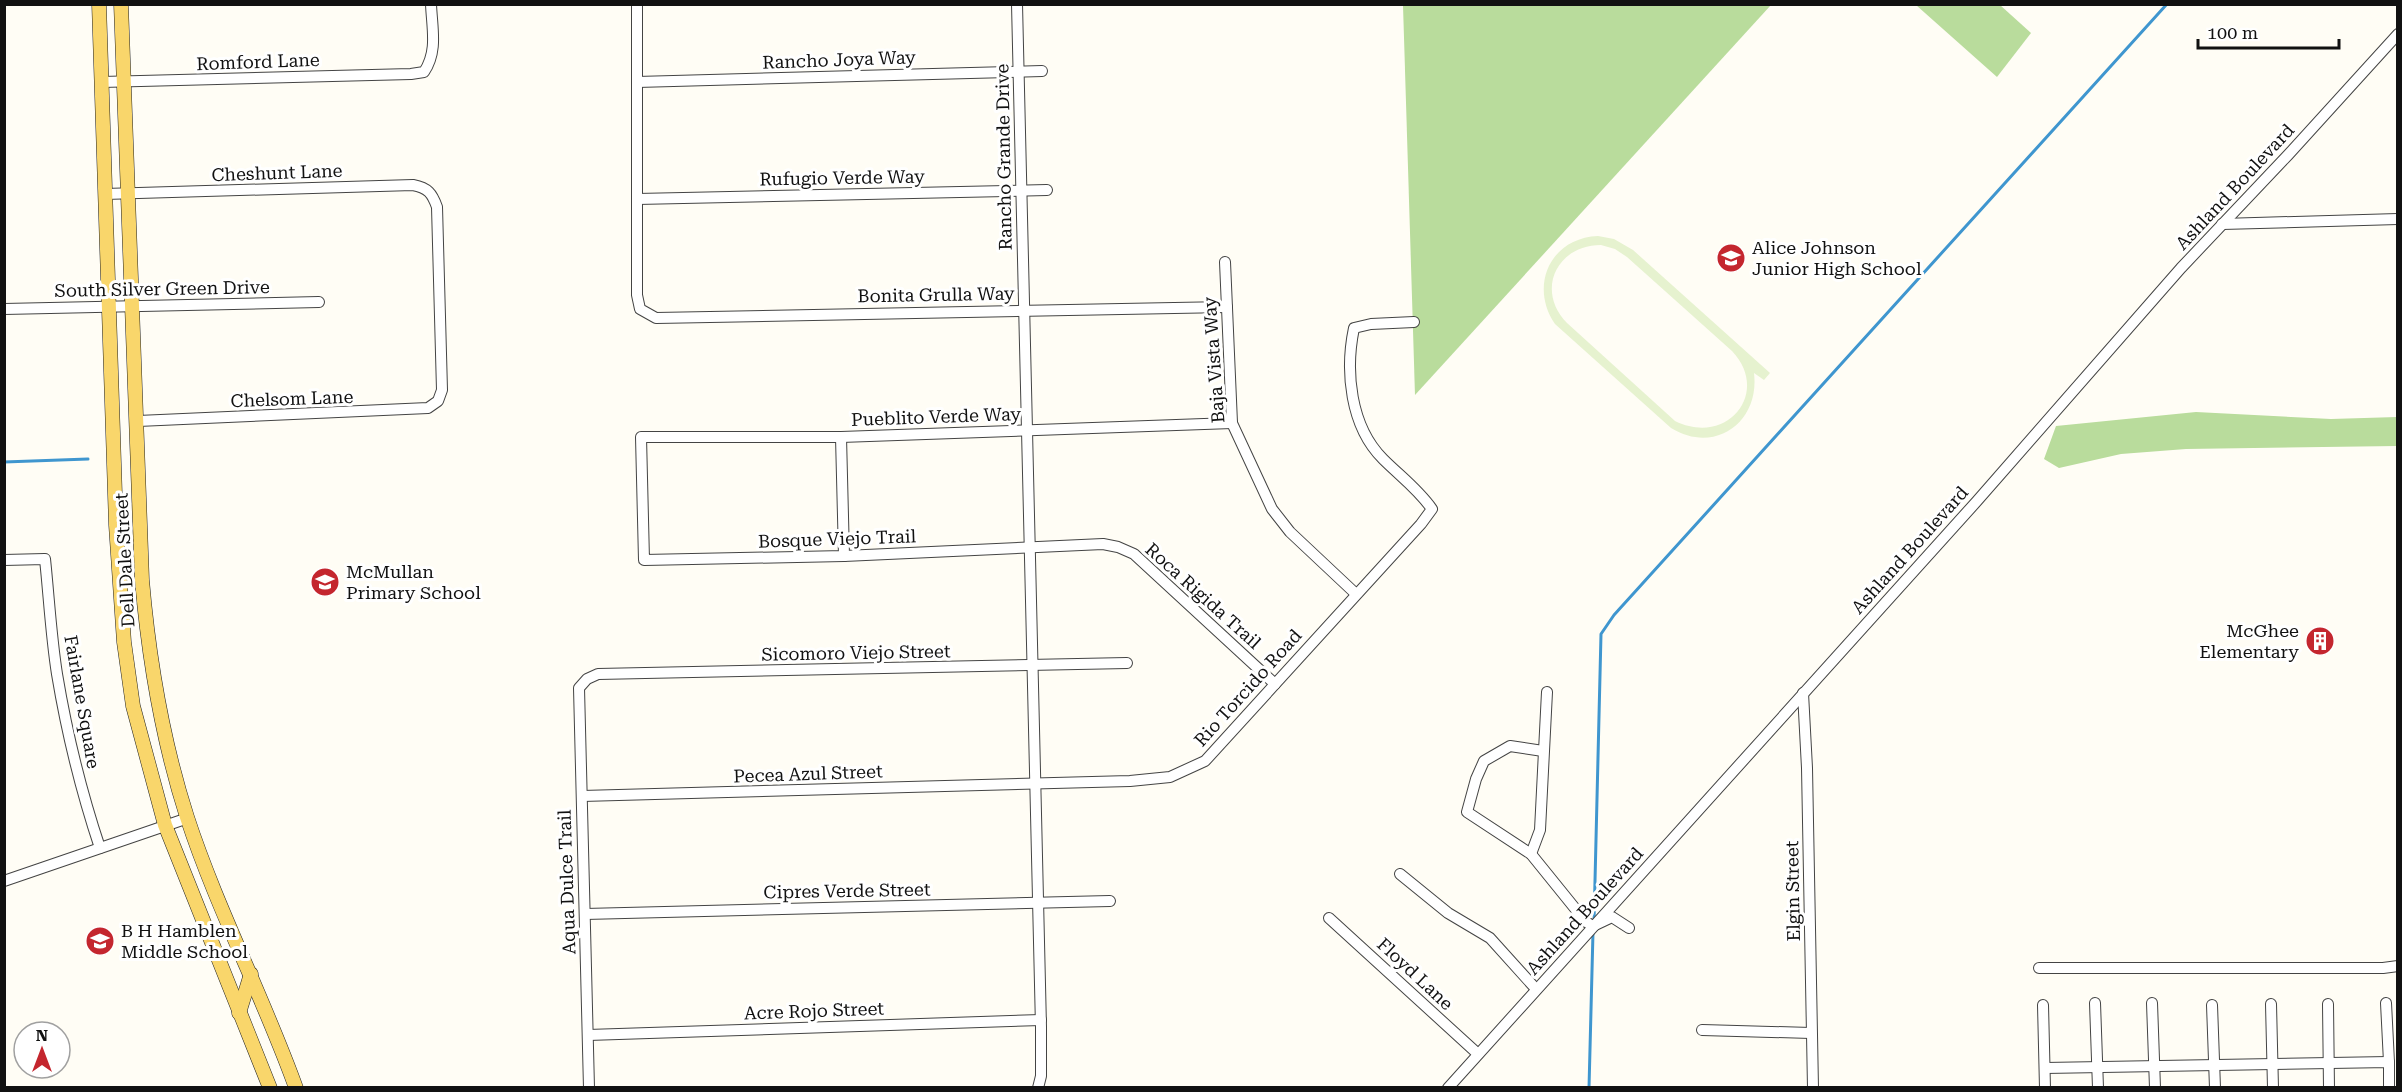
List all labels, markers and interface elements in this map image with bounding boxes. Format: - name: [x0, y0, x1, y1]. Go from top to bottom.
- scale bar: [2198, 12, 2339, 50]
- text: 100 m: [2207, 22, 2258, 43]
- street label: Rancho Joya Way: [762, 46, 916, 73]
- street label: Romford Lane: [196, 49, 320, 74]
- street label: Rancho Grande Drive: [991, 63, 1016, 251]
- street label: Ashland Boulevard: [2171, 119, 2299, 254]
- street label: Cheshunt Lane: [211, 160, 343, 185]
- street label: Rufugio Verde Way: [759, 166, 925, 189]
- place label: Alice Johnson Junior High School: [1752, 237, 1922, 279]
- school or university icon: Alice Johnson Junior High School: [1715, 242, 1747, 274]
- street label: South Silver Green Drive: [54, 276, 270, 301]
- street label: Bonita Grulla Way: [857, 283, 1015, 306]
- street label: Baja Vista Way: [1199, 296, 1228, 424]
- street label: Chelsom Lane: [230, 386, 354, 411]
- street label: Pueblito Verde Way: [851, 403, 1022, 430]
- street label: Ashland Boulevard: [1847, 481, 1973, 618]
- street label: Dell Dale Street: [110, 492, 139, 628]
- street label: Bosque Viejo Trail: [758, 525, 917, 552]
- street label: Roca Rigida Trail: [1141, 538, 1266, 653]
- place label: McMullan Primary School: [346, 561, 481, 603]
- school or university icon: McMullan Primary School: [309, 566, 341, 598]
- place label: McGhee Elementary: [2199, 620, 2299, 662]
- street label: Rio Torcido Road: [1190, 625, 1306, 750]
- building icon: McGhee Elementary: [2304, 625, 2336, 657]
- street label: Fairlane Square: [60, 634, 105, 770]
- street label: Sicomoro Viejo Street: [761, 640, 951, 665]
- street label: Pecea Azul Street: [733, 760, 883, 787]
- street label: Aqua Dulce Trail: [553, 809, 580, 955]
- street label: Elgin Street: [1781, 840, 1804, 942]
- street label: Ashland Boulevard: [1522, 842, 1648, 979]
- street label: Cipres Verde Street: [763, 879, 931, 902]
- place label: B H Hamblen Middle School: [121, 920, 248, 962]
- school or university icon: B H Hamblen Middle School: [84, 925, 116, 957]
- street label: Floyd Lane: [1373, 933, 1458, 1014]
- street label: Acre Rojo Street: [744, 998, 885, 1023]
- north arrow: [12, 1020, 72, 1080]
- text: N: [36, 1026, 48, 1045]

